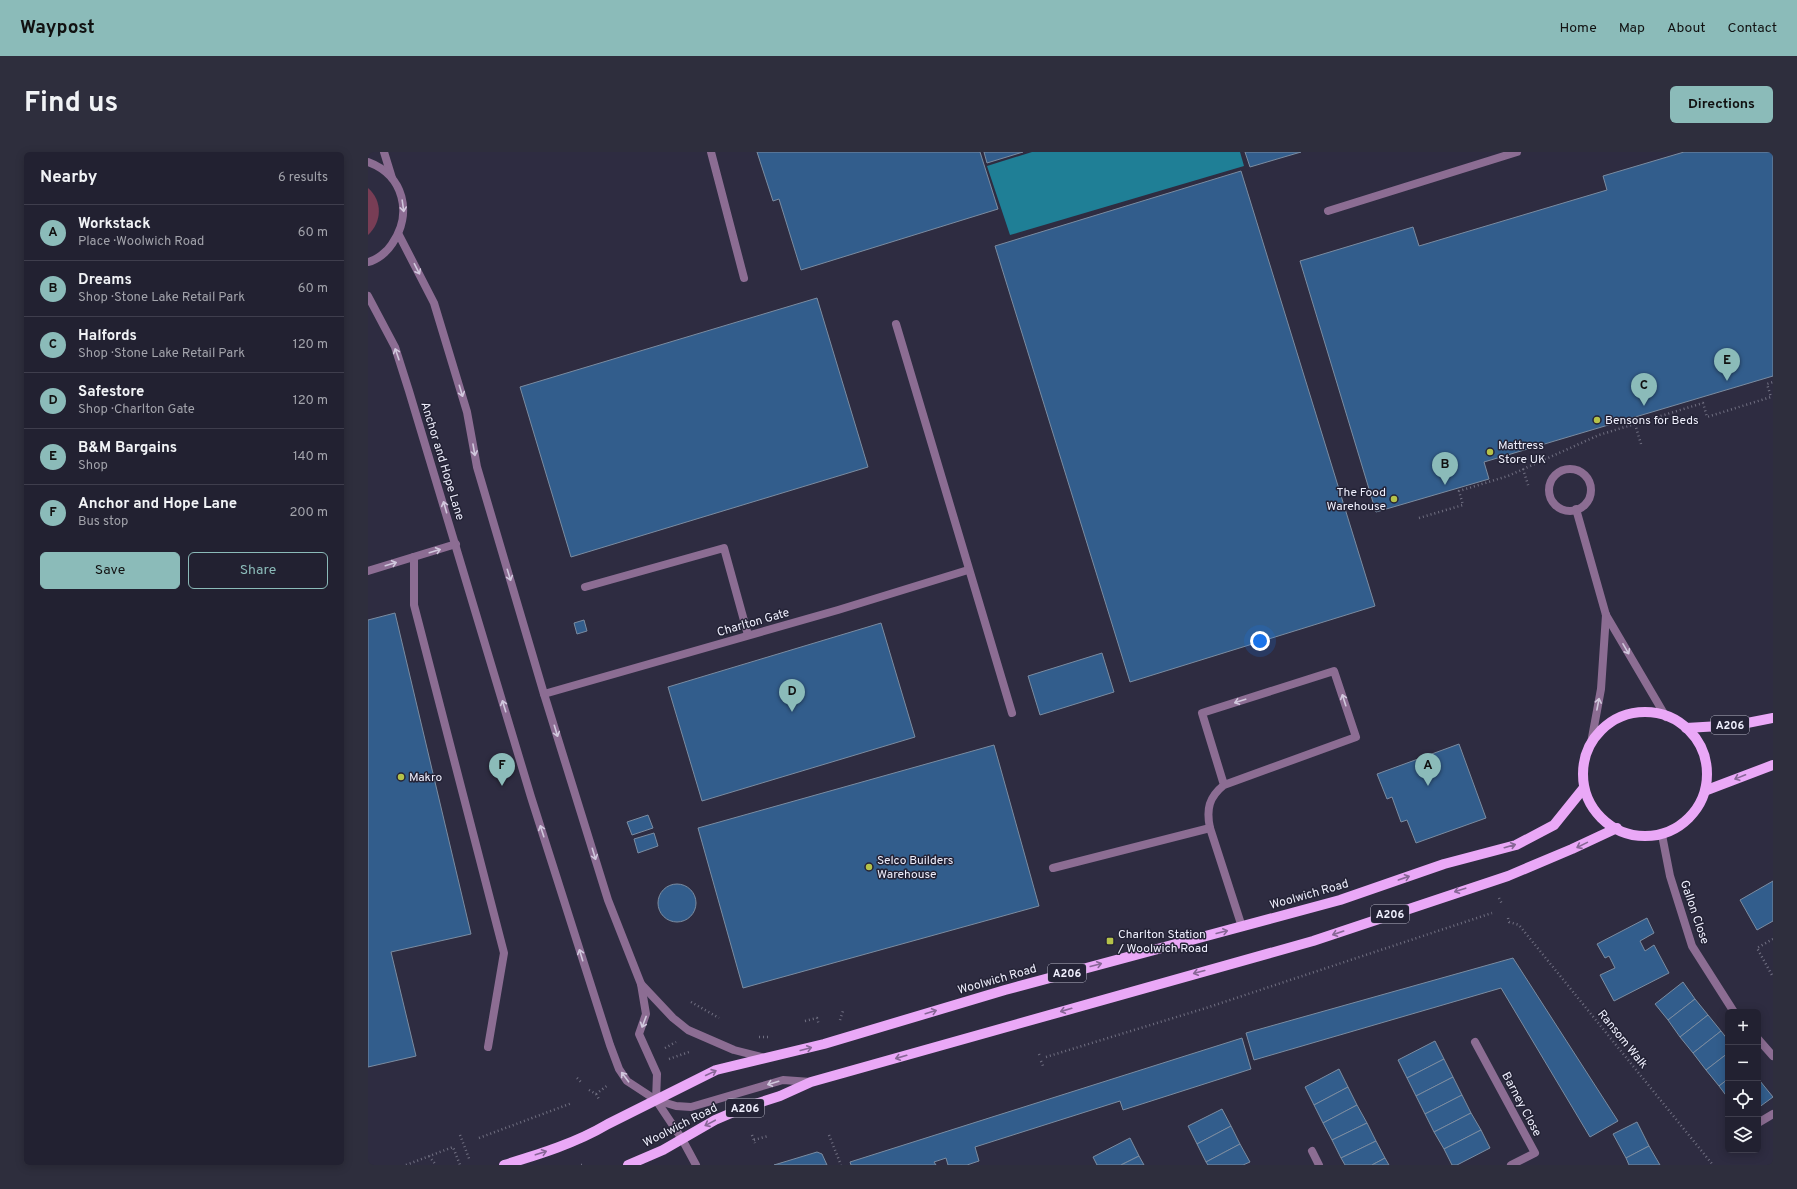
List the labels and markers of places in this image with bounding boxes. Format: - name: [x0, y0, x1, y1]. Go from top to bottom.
- pin: E: [1714, 348, 1740, 381]
- pin: C: [1631, 373, 1657, 406]
- place label: Bensons for Beds: [1605, 413, 1699, 429]
- marker: Bensons for Beds: [1592, 415, 1602, 425]
- place label: Mattress Store UK: [1498, 438, 1546, 468]
- marker: Mattress Store UK: [1485, 447, 1495, 457]
- pin: B: [1432, 452, 1458, 485]
- place label: The Food Warehouse: [1327, 485, 1386, 515]
- marker: The Food Warehouse: [1389, 494, 1399, 504]
- pin: D: [779, 679, 805, 712]
- pin: F: [489, 753, 515, 786]
- pin: A: [1415, 753, 1441, 786]
- place label: Makro: [409, 770, 442, 786]
- marker: Makro: [396, 772, 406, 782]
- place label: Selco Builders Warehouse: [877, 853, 954, 883]
- marker: Selco Builders Warehouse: [864, 862, 874, 872]
- place label: Charlton Station / Woolwich Road: [1117, 927, 1208, 957]
- marker: Charlton Station / Woolwich Road: [1105, 936, 1115, 946]

